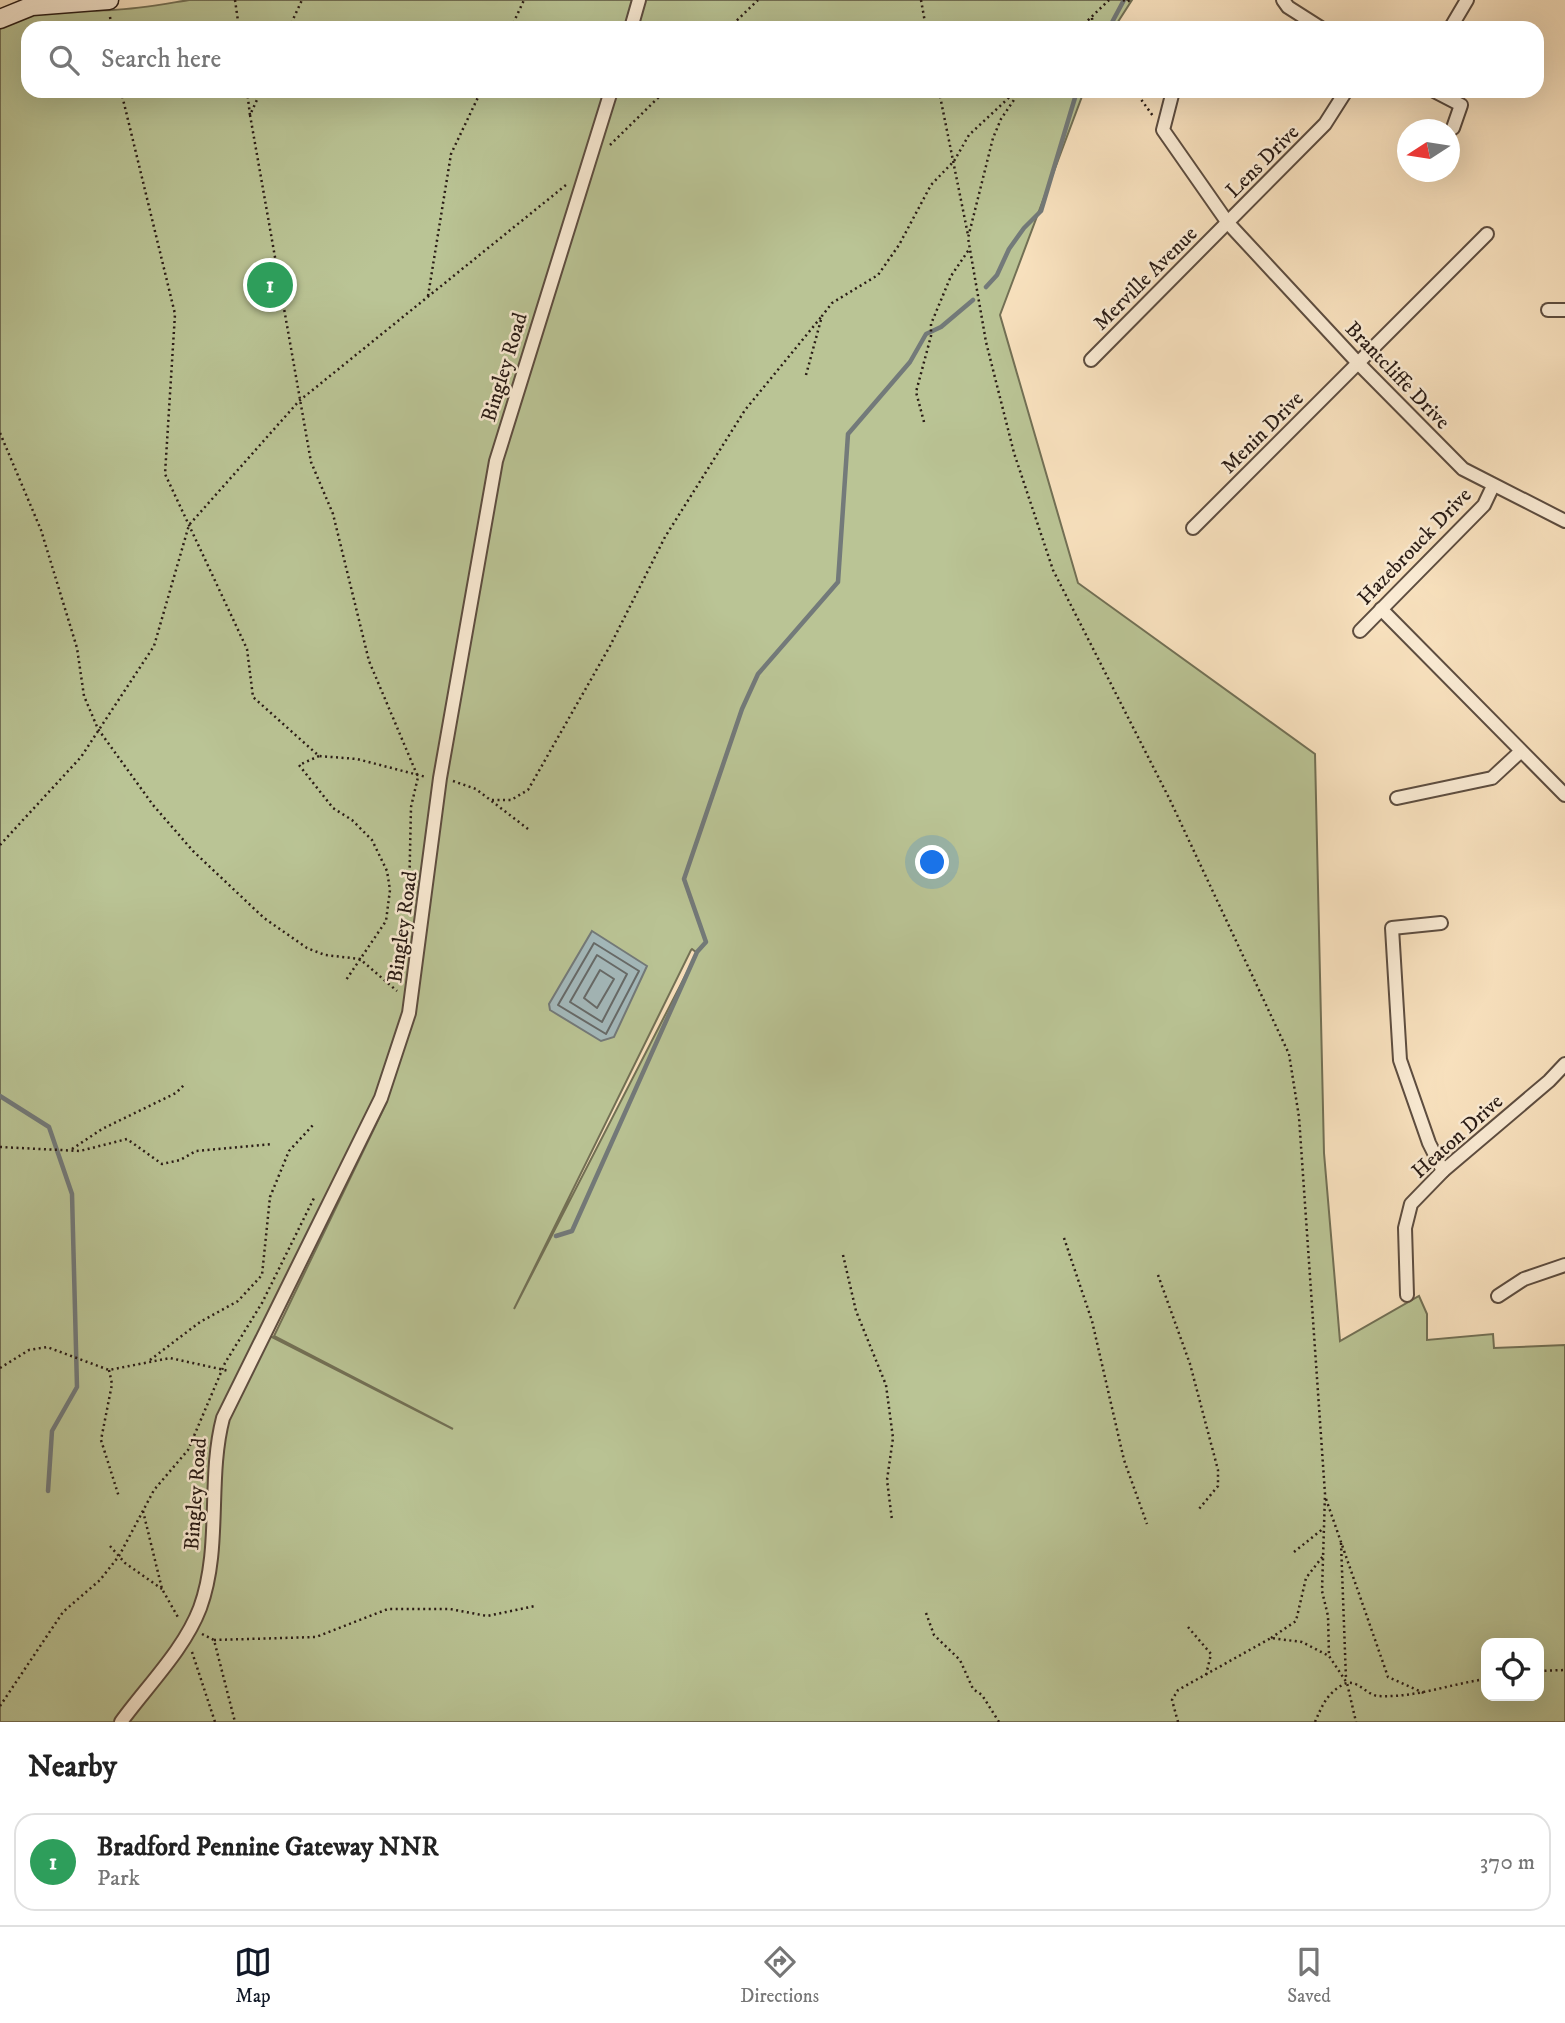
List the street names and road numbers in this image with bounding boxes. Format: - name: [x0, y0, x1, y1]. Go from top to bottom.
- street label: Lens Drive: [1221, 119, 1305, 204]
- street label: Merville Avenue: [1088, 221, 1203, 336]
- street label: Bingley Road: [476, 309, 534, 425]
- street label: Brantcliffe Drive: [1339, 316, 1455, 435]
- street label: Menin Drive: [1216, 386, 1310, 479]
- street label: Hazebrouck Drive: [1352, 482, 1477, 611]
- street label: Bingley Road: [382, 869, 424, 985]
- street label: Heaton Drive: [1407, 1089, 1509, 1185]
- street label: Bingley Road: [179, 1436, 213, 1551]

